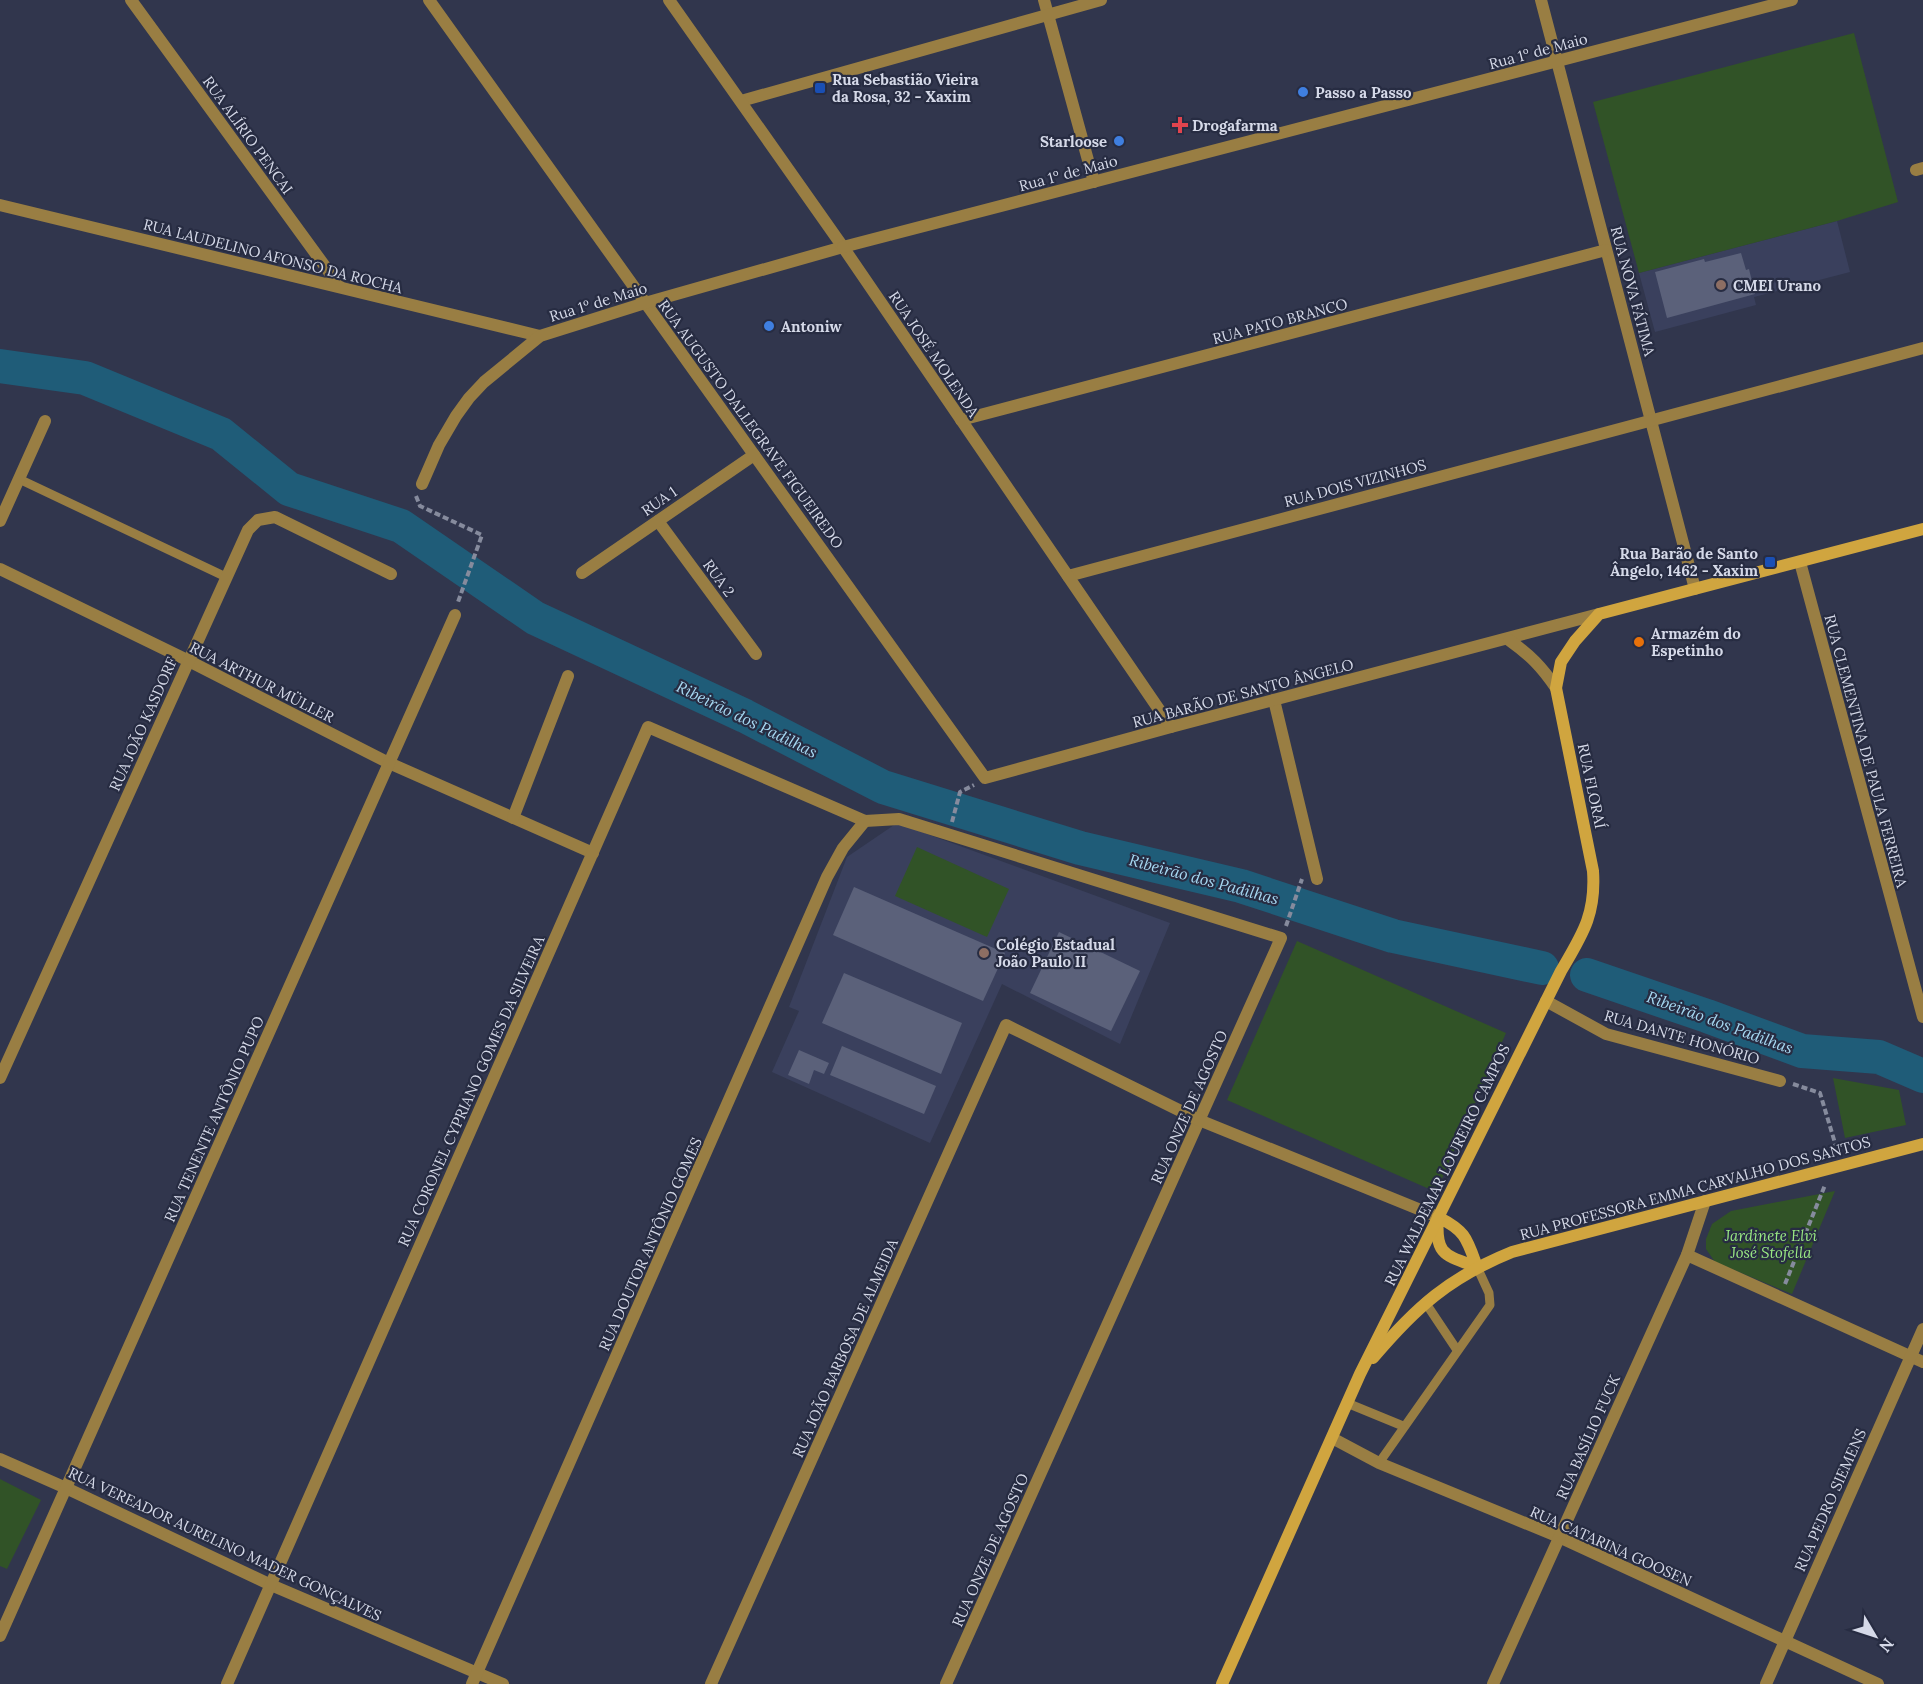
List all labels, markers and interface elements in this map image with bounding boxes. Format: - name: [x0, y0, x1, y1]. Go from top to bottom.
- street label: Rua 1º de Maio: [1487, 29, 1590, 73]
- place label: Rua Sebastião Vieira da Rosa, 32 - Xaxim: [832, 70, 979, 106]
- street label: RUA ALÍRIO PENCAI: [199, 72, 297, 198]
- marker: Rua Sebastião Vieira da Rosa, 32 - Xaxim: [813, 81, 827, 95]
- place label: Passo a Passo: [1315, 83, 1412, 102]
- marker: Passo a Passo: [1296, 85, 1310, 99]
- place label: Drogafarma: [1192, 116, 1278, 135]
- marker: Drogafarma: [1173, 118, 1187, 132]
- place label: Starloose: [1040, 132, 1107, 151]
- marker: Starloose: [1112, 134, 1126, 148]
- street label: Rua 1º de Maio: [1017, 151, 1120, 195]
- street label: RUA LAUDELINO AFONSO DA ROCHA: [141, 215, 405, 298]
- street label: RUA NOVA FÁTIMA: [1607, 224, 1660, 359]
- place label: CMEI Urano: [1733, 276, 1822, 295]
- street label: Rua 1º de Maio: [547, 278, 649, 326]
- marker: CMEI Urano: [1714, 278, 1728, 292]
- street label: RUA JOSÉ MOLENDA: [885, 287, 984, 421]
- street label: RUA PATO BRANCO: [1210, 294, 1350, 348]
- street label: RUA AUGUSTO DALLEGRAVE FIGUEIREDO: [654, 296, 848, 552]
- place label: Antoniw: [781, 317, 842, 336]
- marker: Antoniw: [762, 319, 776, 333]
- street label: RUA DOIS VIZINHOS: [1282, 455, 1428, 511]
- street label: RUA 1: [638, 482, 680, 520]
- place label: Rua Barão de Santo Ângelo, 1462 - Xaxim: [1610, 544, 1759, 580]
- marker: Rua Barão de Santo Ângelo, 1462 - Xaxim: [1763, 555, 1777, 569]
- street label: RUA 2: [699, 556, 739, 600]
- street label: RUA CLEMENTINA DE PAULA FERREIRA: [1820, 612, 1912, 890]
- place label: Armazém do Espetinho: [1651, 624, 1741, 660]
- marker: Armazém do Espetinho: [1632, 635, 1646, 649]
- street label: RUA ARTHUR MÜLLER: [187, 637, 338, 727]
- street label: RUA JOÃO KASDORF: [105, 654, 181, 794]
- street label: RUA BARÃO DE SANTO ÂNGELO: [1130, 654, 1356, 732]
- water label: Ribeirão dos Padilhas: [673, 676, 821, 762]
- street label: RUA FLORAÍ: [1574, 742, 1610, 830]
- water label: Ribeirão dos Padilhas: [1127, 849, 1281, 909]
- street label: RUA CORONEL CYPRIANO GOMES DA SILVEIRA: [394, 932, 549, 1249]
- place label: Colégio Estadual João Paulo II: [996, 935, 1115, 971]
- marker: Colégio Estadual João Paulo II: [977, 946, 991, 960]
- water label: Ribeirão dos Padilhas: [1644, 986, 1796, 1058]
- street label: RUA DANTE HONÓRIO: [1602, 1006, 1762, 1068]
- street label: RUA TENENTE ANTÔNIO PUPO: [160, 1013, 268, 1225]
- street label: RUA ONZE DE AGOSTO: [1147, 1027, 1231, 1187]
- street label: RUA WALDEMAR LOUREIRO CAMPOS: [1380, 1041, 1514, 1289]
- street label: RUA PROFESSORA EMMA CARVALHO DOS SANTOS: [1518, 1132, 1872, 1244]
- street label: RUA DOUTOR ANTÔNIO GOMES: [594, 1134, 706, 1354]
- park label: Jardinete Elvi José Stofella: [1724, 1226, 1817, 1262]
- street label: RUA JOÃO BARBOSA DE ALMEIDA: [788, 1235, 902, 1460]
- street label: RUA BASÍLIO FUCK: [1552, 1371, 1624, 1503]
- street label: RUA PEDRO SIEMENS: [1790, 1426, 1870, 1574]
- street label: RUA VEREADOR AURELINO MADER GONÇALVES: [65, 1463, 385, 1625]
- street label: RUA ONZE DE AGOSTO: [948, 1470, 1032, 1630]
- street label: RUA CATARINA GOOSEN: [1527, 1502, 1695, 1590]
- north arrow: [1845, 1606, 1905, 1666]
- text: N: [1875, 1634, 1898, 1657]

